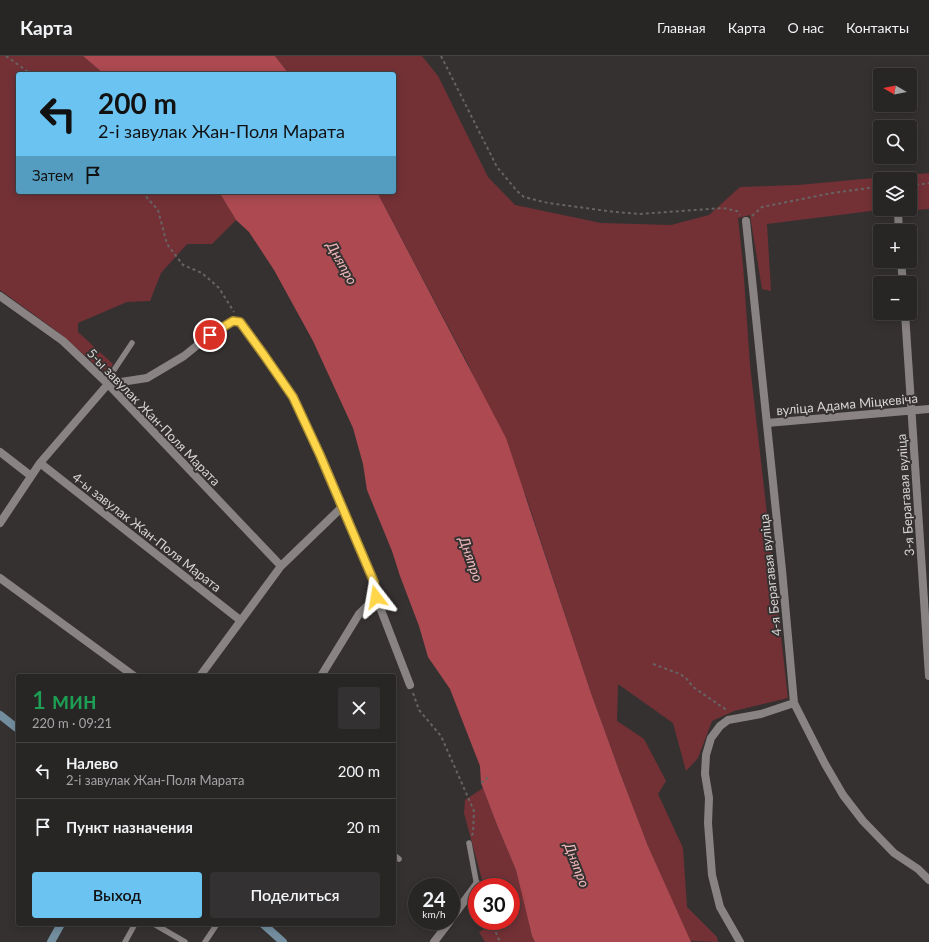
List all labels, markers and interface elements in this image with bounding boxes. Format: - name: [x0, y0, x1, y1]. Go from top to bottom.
- text: Карта: [20, 16, 73, 39]
- text: Главная: [657, 19, 706, 36]
- text: Карта: [728, 19, 766, 36]
- text: О нас: [788, 19, 824, 36]
- text: Контакты: [846, 19, 909, 36]
- north arrow: [873, 68, 917, 112]
- map controls: [873, 68, 917, 320]
- text: 200 m: [98, 86, 177, 120]
- icon: left: [32, 88, 84, 140]
- text: 2-і завулак Жан-Поля Марата: [98, 120, 345, 142]
- button: search: [873, 120, 917, 164]
- icon: arrive: [82, 164, 104, 186]
- text: Затем: [32, 166, 74, 184]
- button: layers: [873, 172, 917, 216]
- button: +: [873, 224, 917, 268]
- water label: Дняпро: [323, 237, 361, 287]
- button: −: [873, 276, 917, 320]
- pin: [193, 318, 227, 352]
- icon: arrive: [199, 324, 221, 346]
- street label: 5-ы завулак Жан-Поля Марата: [84, 345, 224, 489]
- street label: вуліца Адама Міцкевіча: [776, 390, 918, 418]
- street label: 3-я Берагавая вуліца: [893, 433, 917, 557]
- street label: 4-ы завулак Жан-Поля Марата: [69, 469, 225, 595]
- street label: 4-я Берагавая вуліца: [756, 513, 784, 637]
- water label: Дняпро: [456, 533, 487, 584]
- position arrow: [355, 576, 397, 618]
- text: 1 мин: [32, 685, 96, 714]
- button: close: [338, 687, 380, 729]
- text: 220 m · 09:21: [32, 715, 112, 731]
- text: Налево: [66, 754, 118, 772]
- icon: left: [32, 760, 54, 782]
- text: 200 m: [338, 762, 380, 780]
- text: 2-і завулак Жан-Поля Марата: [66, 772, 244, 788]
- icon: arrive: [32, 816, 54, 838]
- text: Пункт назначения: [66, 818, 193, 836]
- text: 20 m: [346, 818, 380, 836]
- water label: Дняпро: [561, 839, 594, 890]
- button: Выход: [32, 872, 202, 918]
- button: Поделиться: [210, 872, 380, 918]
- speed limit sign: 30: [468, 878, 520, 930]
- text: 24: [422, 887, 446, 911]
- text: km/h: [422, 908, 446, 920]

